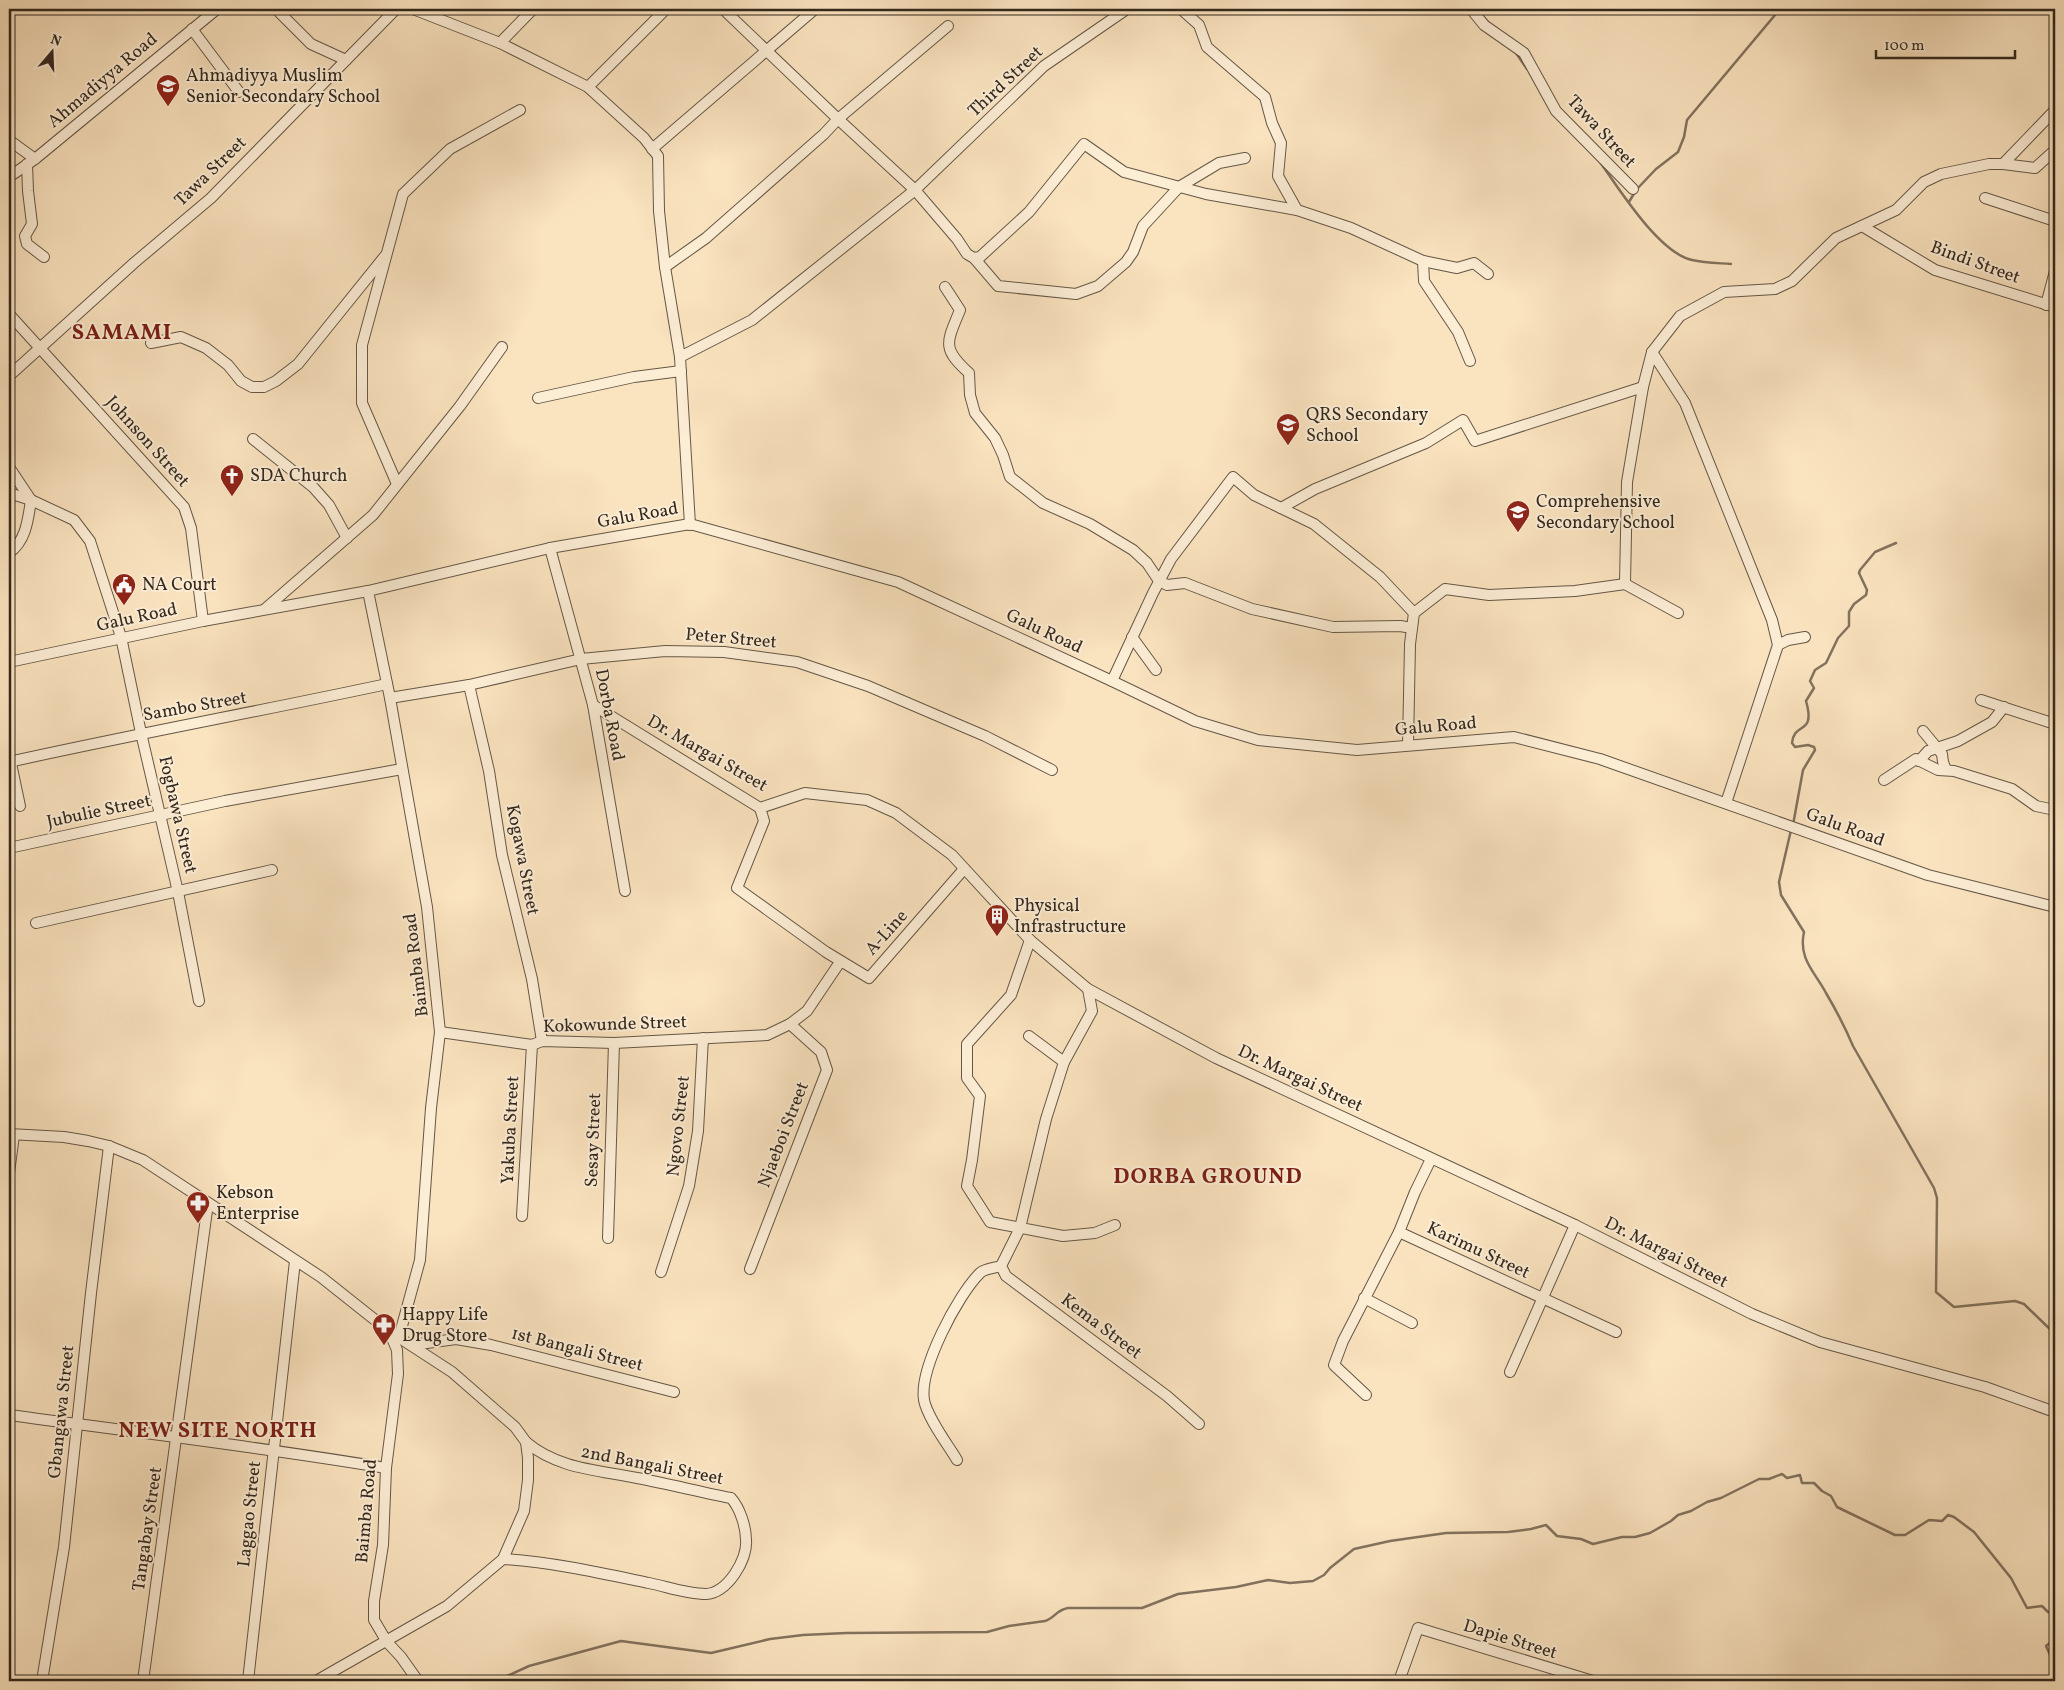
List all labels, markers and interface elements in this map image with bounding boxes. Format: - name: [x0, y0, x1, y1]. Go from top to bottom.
- north arrow: [28, 28, 78, 78]
- street label: Ahmadiyya Road: [43, 28, 163, 134]
- scale bar: [1876, 28, 2015, 60]
- text: N: [48, 30, 64, 52]
- text: 100 m: [1884, 36, 1924, 57]
- street label: Third Street: [963, 41, 1049, 123]
- place label: Ahmadiyya Muslim Senior Secondary School: [186, 64, 380, 110]
- school or university icon: Ahmadiyya Muslim Senior Secondary School: [155, 73, 181, 107]
- street label: Tawa Street: [1561, 90, 1641, 174]
- street label: Tawa Street: [169, 131, 253, 213]
- street label: Bindi Street: [1927, 235, 2023, 291]
- district label: SAMAMI: [72, 318, 172, 349]
- street label: Johnson Street: [99, 391, 195, 493]
- place label: QRS Secondary School: [1306, 403, 1428, 449]
- school or university icon: QRS Secondary School: [1275, 412, 1301, 446]
- church icon: SDA Church: [219, 463, 245, 497]
- place label: SDA Church: [250, 464, 348, 489]
- place label: Comprehensive Secondary School: [1536, 490, 1675, 536]
- street label: Galu Road: [595, 497, 681, 535]
- school or university icon: Comprehensive Secondary School: [1505, 499, 1531, 533]
- public building icon: NA Court: [111, 572, 137, 606]
- place label: NA Court: [142, 573, 217, 598]
- street label: Galu Road: [94, 597, 180, 639]
- street label: Galu Road: [1002, 603, 1086, 661]
- street label: Peter Street: [684, 623, 778, 655]
- street label: Dorba Road: [588, 667, 630, 763]
- street label: Sambo Street: [141, 686, 249, 728]
- street label: Dr. Margai Street: [642, 709, 772, 799]
- street label: Galu Road: [1394, 711, 1478, 743]
- street label: Fogbawa Street: [151, 754, 203, 876]
- street label: Jubulie Street: [44, 789, 154, 835]
- street label: Kogawa Street: [499, 802, 545, 918]
- street label: Galu Road: [1802, 802, 1888, 854]
- place label: Physical Infrastructure: [1014, 894, 1126, 940]
- building icon: Physical Infrastructure: [984, 903, 1010, 937]
- street label: A-Line: [860, 905, 914, 961]
- street label: Baimba Road: [398, 912, 436, 1018]
- street label: Kokowunde Street: [543, 1010, 687, 1040]
- street label: Dr. Margai Street: [1233, 1039, 1367, 1119]
- street label: Ngovo Street: [661, 1074, 697, 1178]
- street label: Yakuba Street: [496, 1075, 526, 1185]
- street label: Njaeboi Street: [752, 1078, 816, 1192]
- street label: Sesay Street: [580, 1092, 608, 1188]
- district label: DORBA GROUND: [1113, 1162, 1303, 1193]
- place label: Kebson Enterprise: [216, 1181, 299, 1227]
- pharmacy icon: Kebson Enterprise: [185, 1190, 211, 1224]
- street label: Dr. Margai Street: [1600, 1211, 1732, 1295]
- street label: Karimu Street: [1422, 1216, 1534, 1286]
- street label: Kema Street: [1055, 1288, 1147, 1366]
- place label: Happy Life Drug Store: [402, 1303, 488, 1349]
- pharmacy icon: Happy Life Drug Store: [371, 1312, 397, 1346]
- street label: 1st Bangali Street: [508, 1322, 646, 1378]
- street label: Gbangawa Street: [43, 1344, 81, 1480]
- district label: NEW SITE NORTH: [118, 1416, 318, 1447]
- street label: 2nd Bangali Street: [579, 1440, 725, 1492]
- street label: Baimba Road: [350, 1458, 384, 1564]
- street label: Laggao Street: [232, 1460, 268, 1568]
- street label: Tangabay Street: [127, 1465, 169, 1593]
- street label: Dapie Street: [1460, 1614, 1560, 1666]

